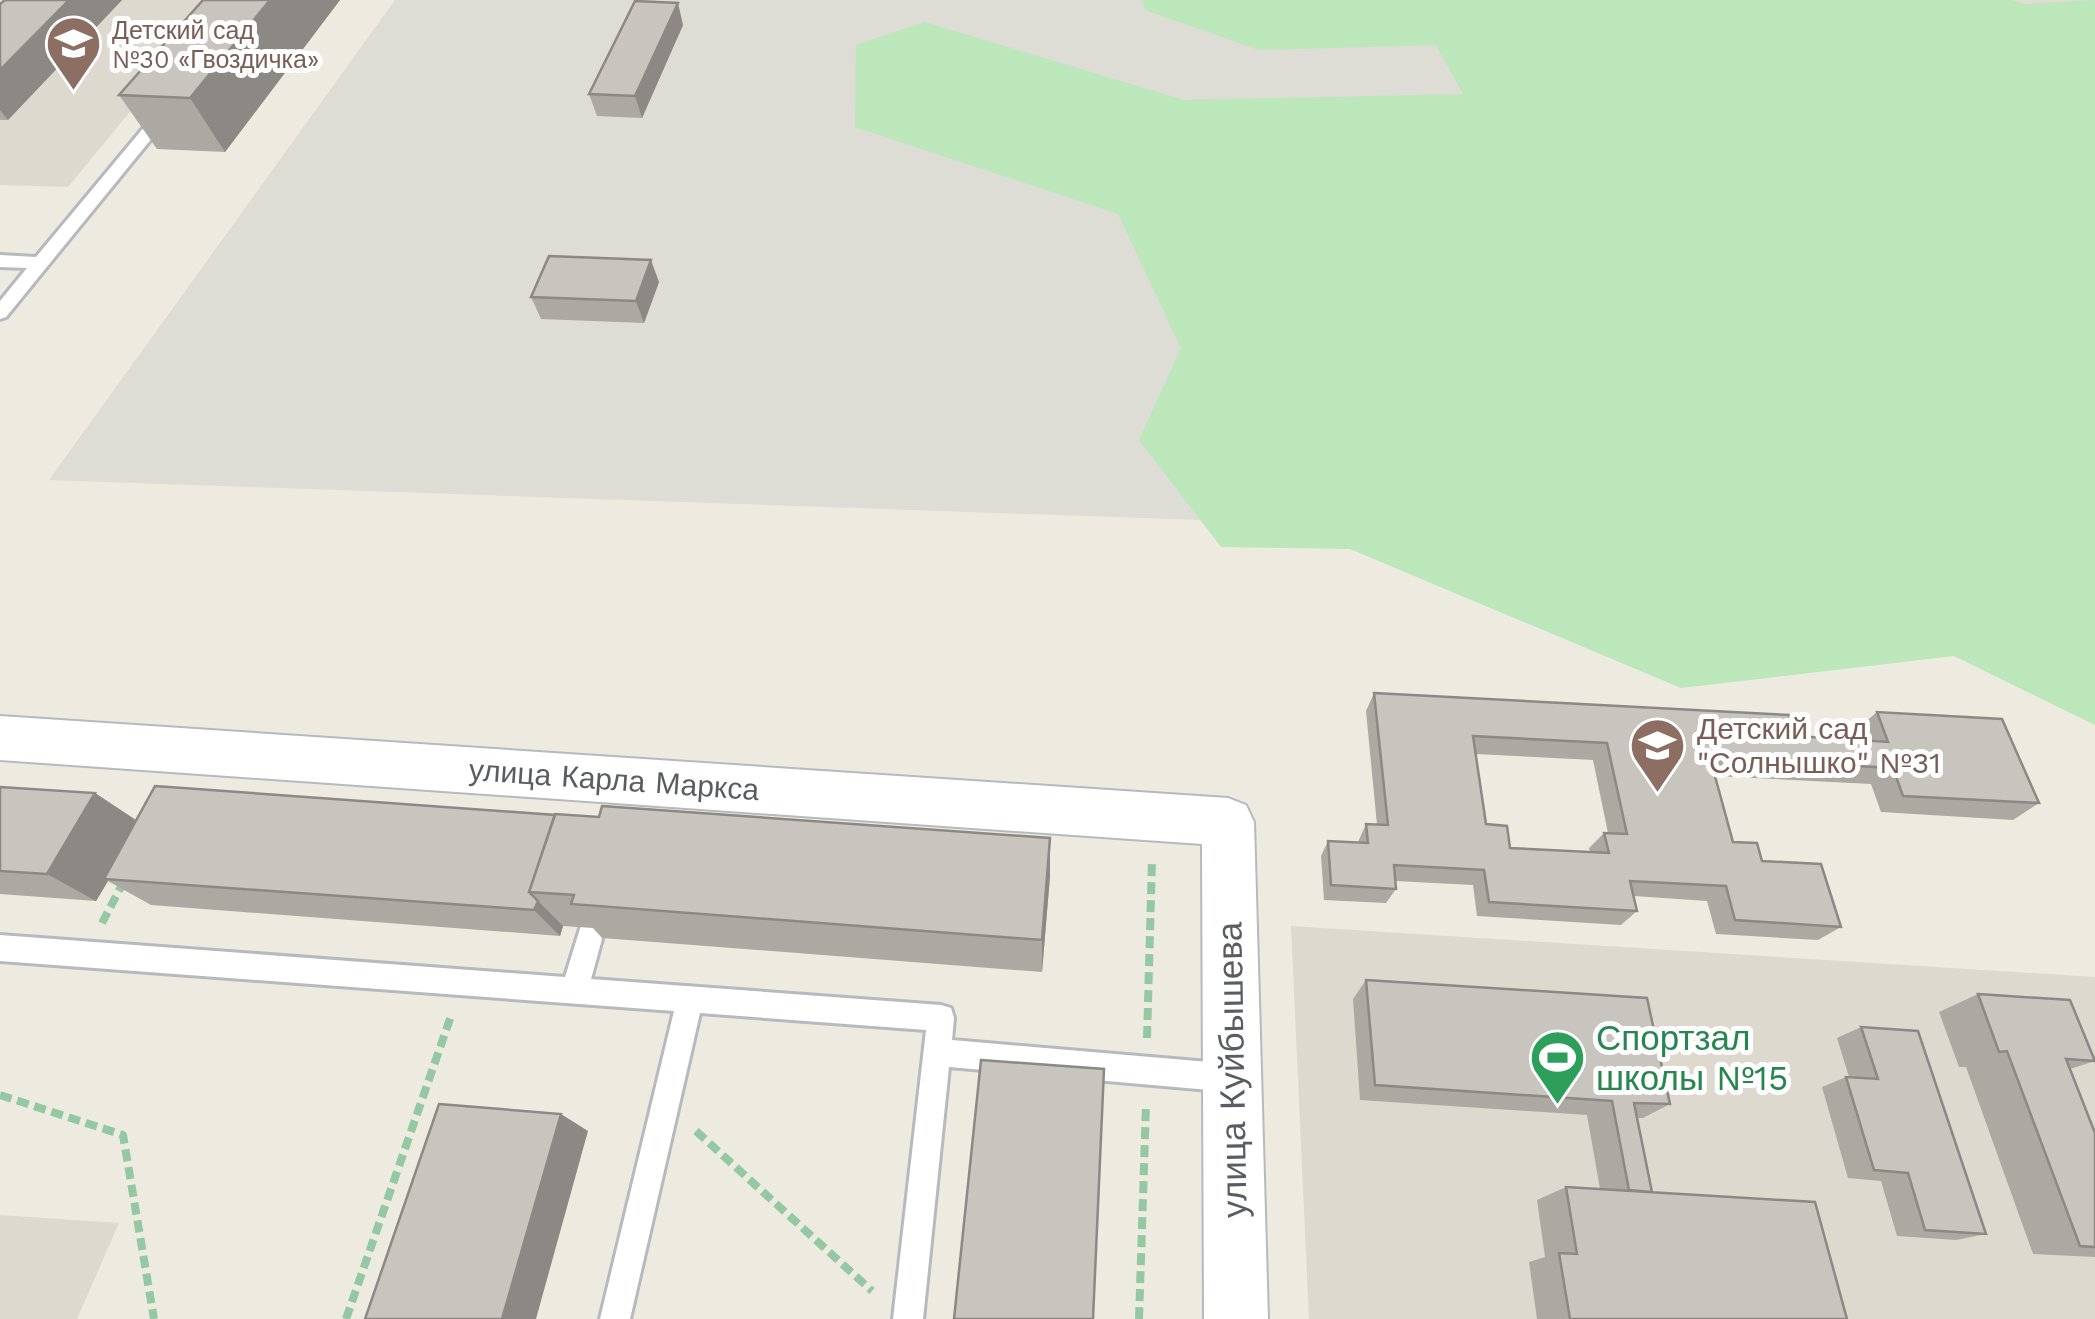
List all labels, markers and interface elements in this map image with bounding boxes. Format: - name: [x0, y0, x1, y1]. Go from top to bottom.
- school or university icon: Детский сад №30 «Гвоздичка»: [43, 14, 103, 93]
- place label: Детский сад №30 «Гвоздичка»: [112, 16, 319, 74]
- place label: Детский сад "Солнышко" №31: [1697, 711, 1941, 780]
- school or university icon: Детский сад "Солнышко" №31: [1628, 716, 1688, 795]
- street label: улица Карла Маркса: [468, 752, 761, 807]
- street label: улица Куйбышева: [1208, 921, 1256, 1218]
- place label: Спортзал школы №15: [1596, 1017, 1788, 1099]
- sports icon: Спортзал школы №15: [1527, 1028, 1587, 1107]

